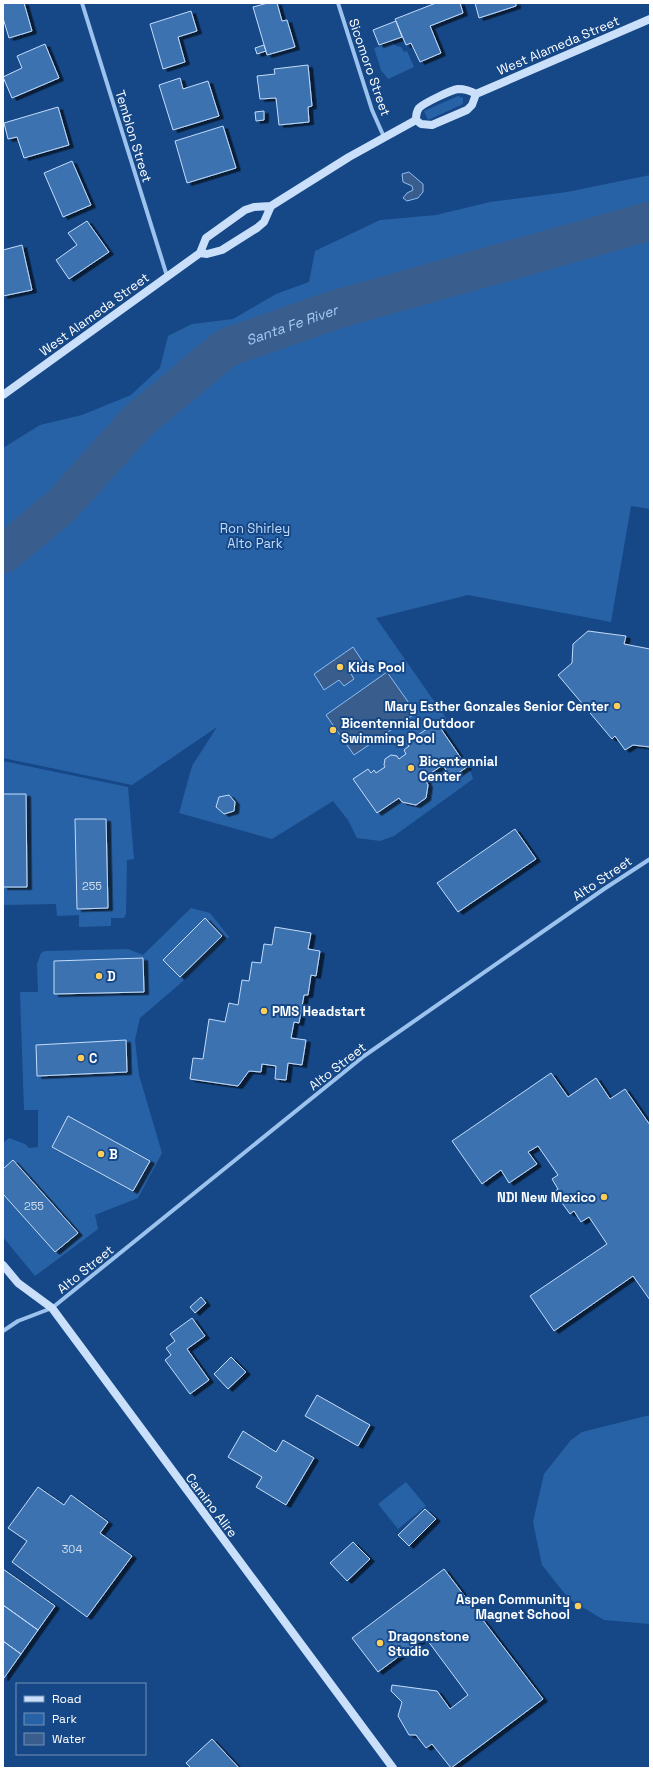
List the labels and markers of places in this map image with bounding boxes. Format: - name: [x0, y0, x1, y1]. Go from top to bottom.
- place label: Kids Pool: [348, 659, 405, 676]
- marker: Kids Pool: [335, 662, 345, 672]
- place label: Mary Esther Gonzales Senior Center: [385, 698, 609, 715]
- marker: Mary Esther Gonzales Senior Center: [612, 701, 622, 711]
- place label: Bicentennial Outdoor Swimming Pool: [341, 715, 475, 747]
- marker: Bicentennial Outdoor Swimming Pool: [328, 725, 338, 735]
- place label: Bicentennial Center: [419, 753, 498, 785]
- marker: Bicentennial Center: [406, 763, 416, 773]
- place label: D: [107, 968, 116, 985]
- marker: D: [94, 971, 104, 981]
- place label: PMS Headstart: [272, 1003, 365, 1020]
- marker: PMS Headstart: [259, 1006, 269, 1016]
- place label: C: [89, 1050, 97, 1067]
- marker: C: [76, 1053, 86, 1063]
- place label: B: [109, 1146, 118, 1163]
- marker: B: [96, 1149, 106, 1159]
- place label: NDI New Mexico: [497, 1189, 596, 1206]
- marker: NDI New Mexico: [599, 1192, 609, 1202]
- place label: Aspen Community Magnet School: [456, 1591, 570, 1623]
- marker: Aspen Community Magnet School: [573, 1601, 583, 1611]
- place label: Dragonstone Studio: [388, 1628, 469, 1660]
- marker: Dragonstone Studio: [375, 1638, 385, 1648]

